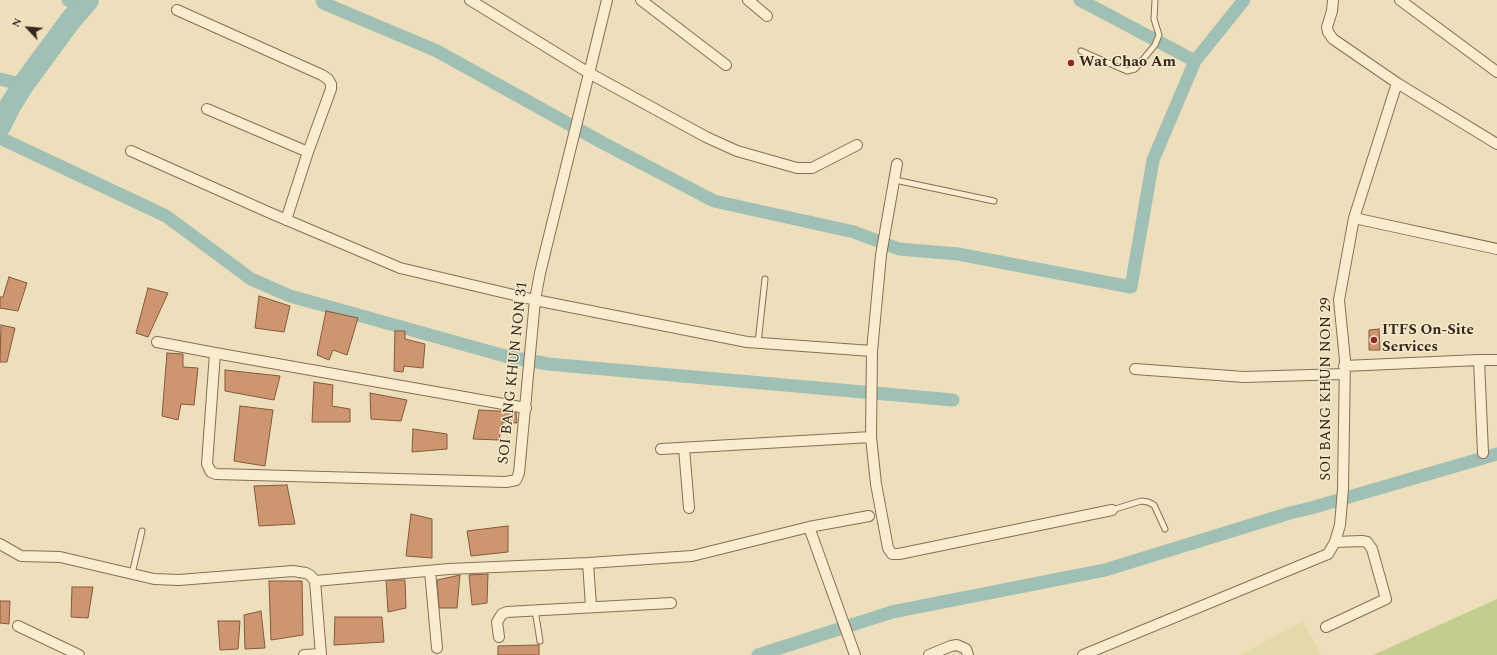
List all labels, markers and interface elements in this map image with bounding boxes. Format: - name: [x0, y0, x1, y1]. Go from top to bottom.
- north arrow: [8, 8, 48, 48]
- text: N: [7, 15, 26, 30]
- place label: Wat Chao Am: [1079, 54, 1176, 72]
- marker: Wat Chao Am: [1066, 58, 1076, 68]
- street label: SOI BANG KHUN NON 31: [495, 281, 533, 465]
- street label: SOI BANG KHUN NON 29: [1318, 297, 1336, 481]
- place label: ITFS On-Site Services: [1382, 322, 1474, 357]
- marker: ITFS On-Site Services: [1369, 335, 1379, 345]

